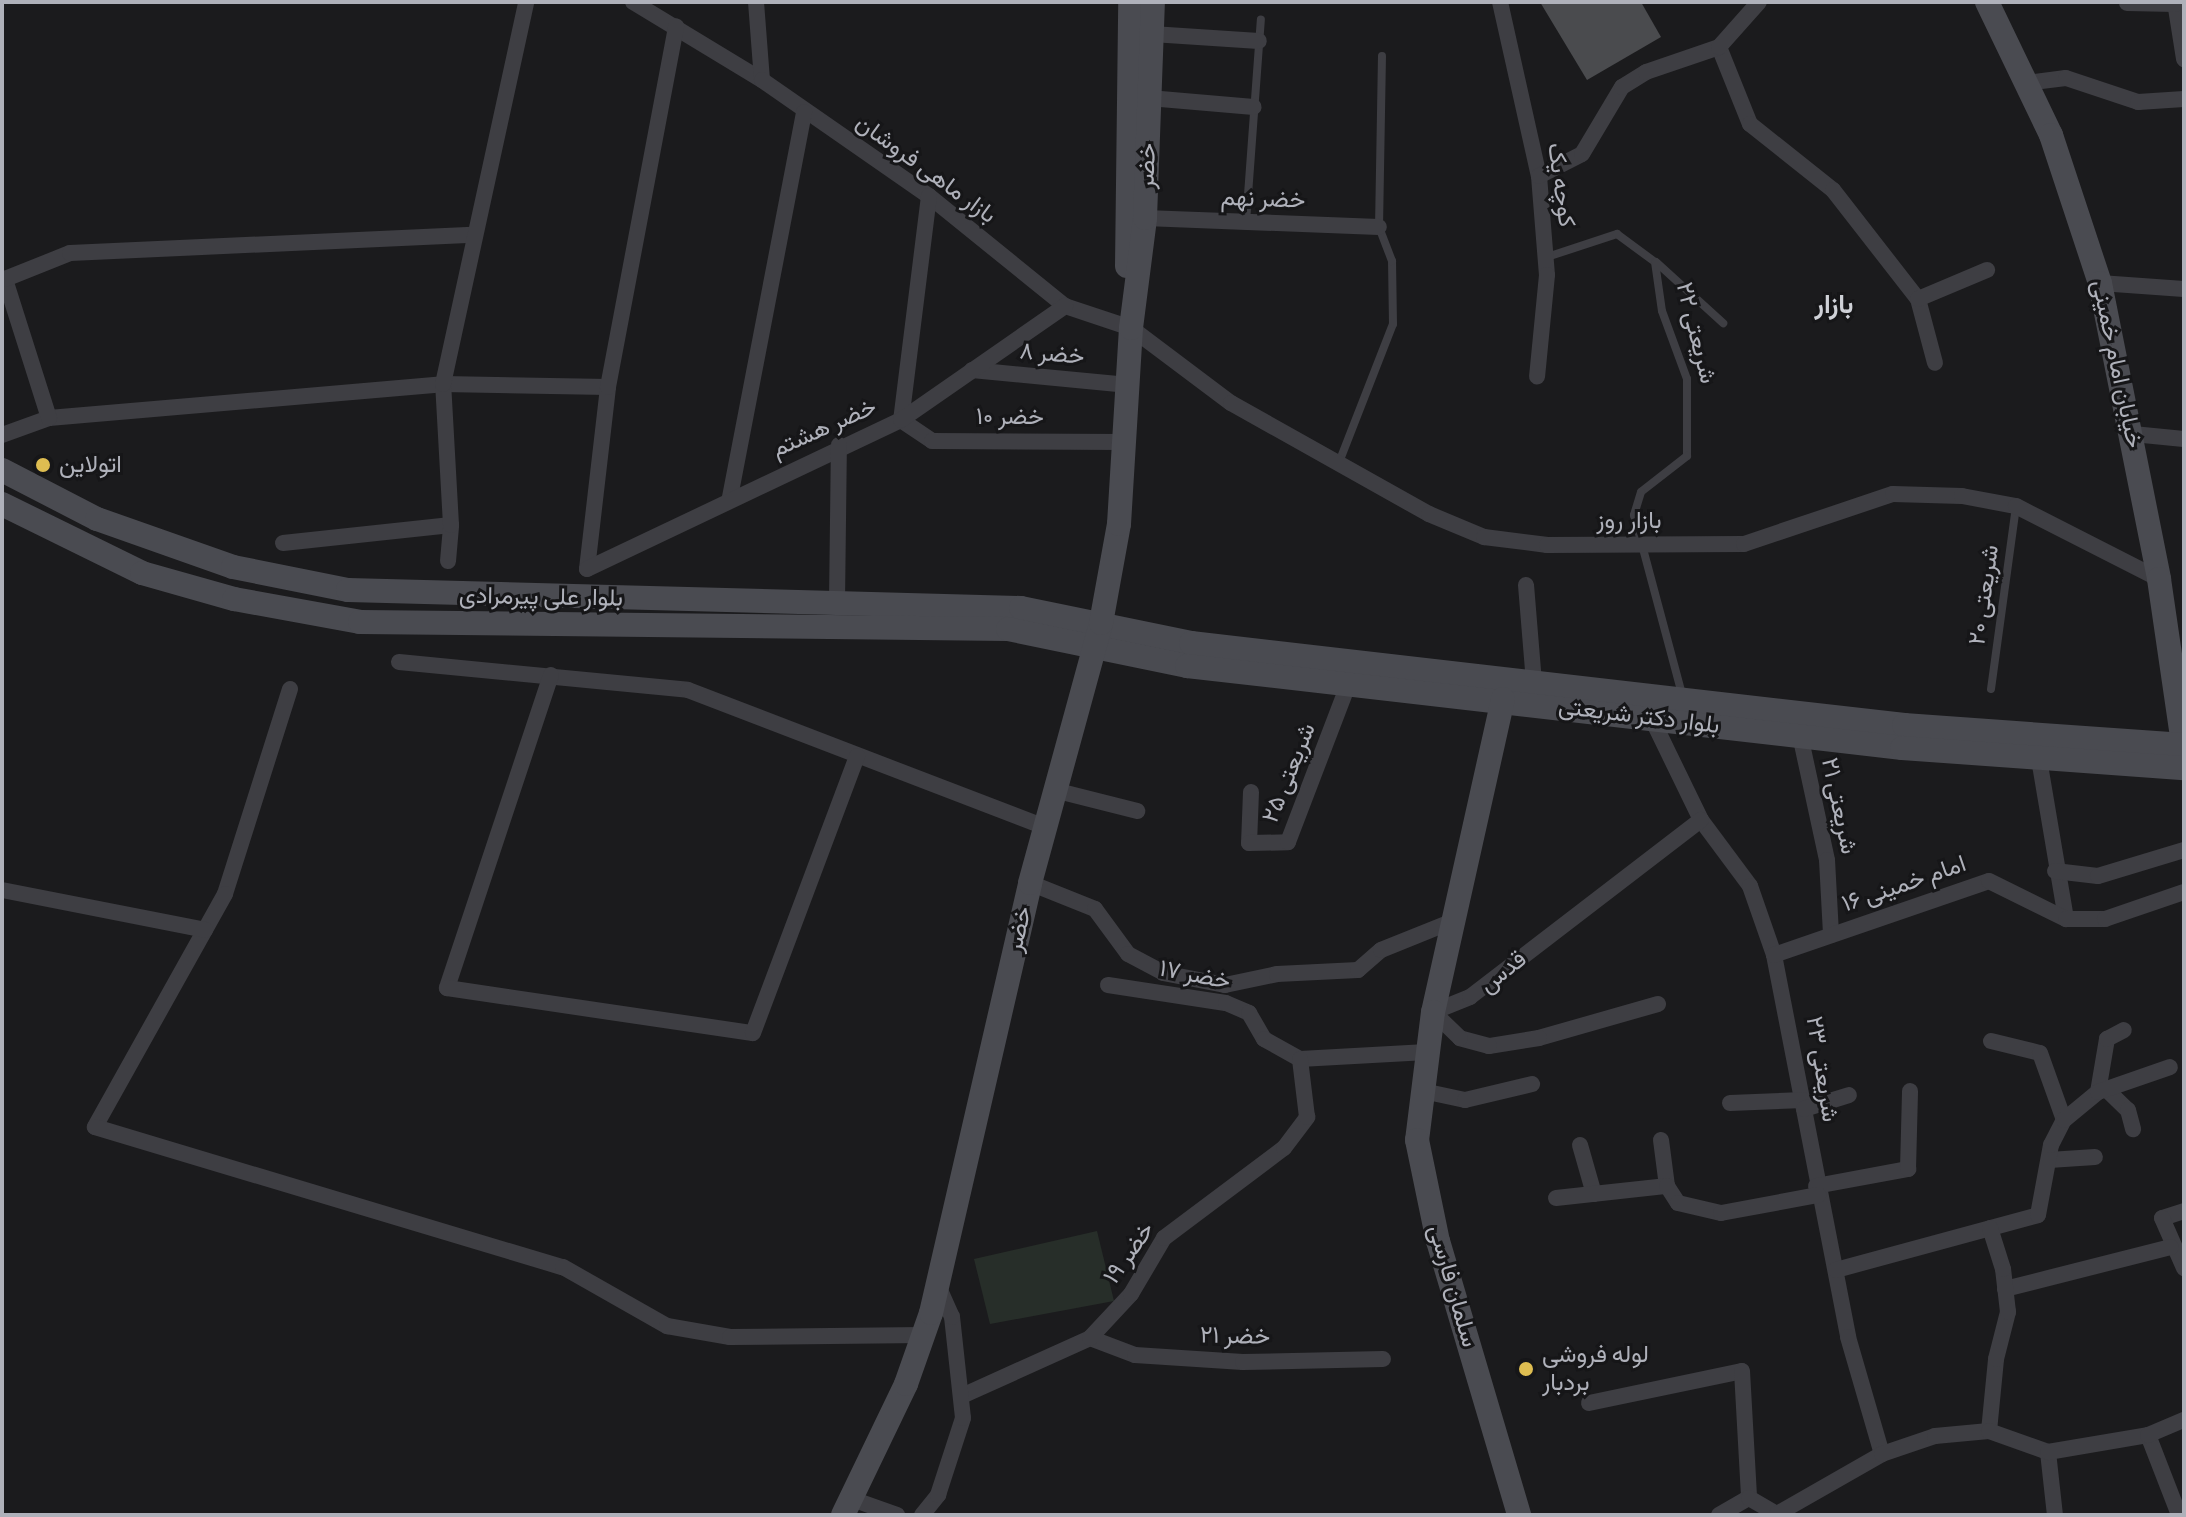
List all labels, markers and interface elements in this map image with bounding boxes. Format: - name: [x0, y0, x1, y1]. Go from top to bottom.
- street label: بازار ماهی فروشان: [850, 108, 1002, 230]
- street label: کوچه یک: [1541, 141, 1581, 229]
- street label: خضر: [1132, 143, 1162, 189]
- street label: خضر نهم: [1220, 183, 1306, 215]
- street label: خیابان امام خمینی: [2085, 277, 2149, 451]
- street label: شریعتی ۲۲: [1670, 279, 1722, 387]
- district label: بازار: [1815, 289, 1853, 321]
- street label: خضر ۸: [1018, 337, 1086, 371]
- street label: خضر هشتم: [767, 392, 881, 464]
- street label: خضر ۱۰: [976, 403, 1044, 431]
- place label: اتولاین: [59, 451, 122, 479]
- marker: اتولاین: [34, 456, 52, 474]
- street label: بازار روز: [1596, 507, 1662, 535]
- street label: شریعتی ۲۰: [1963, 543, 2005, 647]
- street label: بلوار علی پیرمرادی: [459, 581, 623, 613]
- street label: بلوار دکتر شریعتی: [1557, 692, 1721, 740]
- street label: شریعتی ۲۵: [1256, 719, 1322, 827]
- street label: شریعتی ۲۱: [1815, 755, 1863, 857]
- street label: امام خمینی ۱۶: [1838, 849, 1970, 919]
- street label: خضر: [1000, 903, 1038, 955]
- street label: قدس: [1474, 945, 1532, 999]
- street label: خضر ۱۷: [1157, 954, 1233, 996]
- street label: شریعتی ۲۳: [1799, 1014, 1845, 1124]
- street label: خضر ۱۹: [1097, 1216, 1161, 1290]
- street label: سلمان فارسی: [1422, 1222, 1484, 1350]
- street label: خضر ۲۱: [1200, 1321, 1270, 1351]
- place label: لوله فروشی بردبار: [1542, 1341, 1649, 1397]
- marker: لوله فروشی بردبار: [1517, 1360, 1535, 1378]

